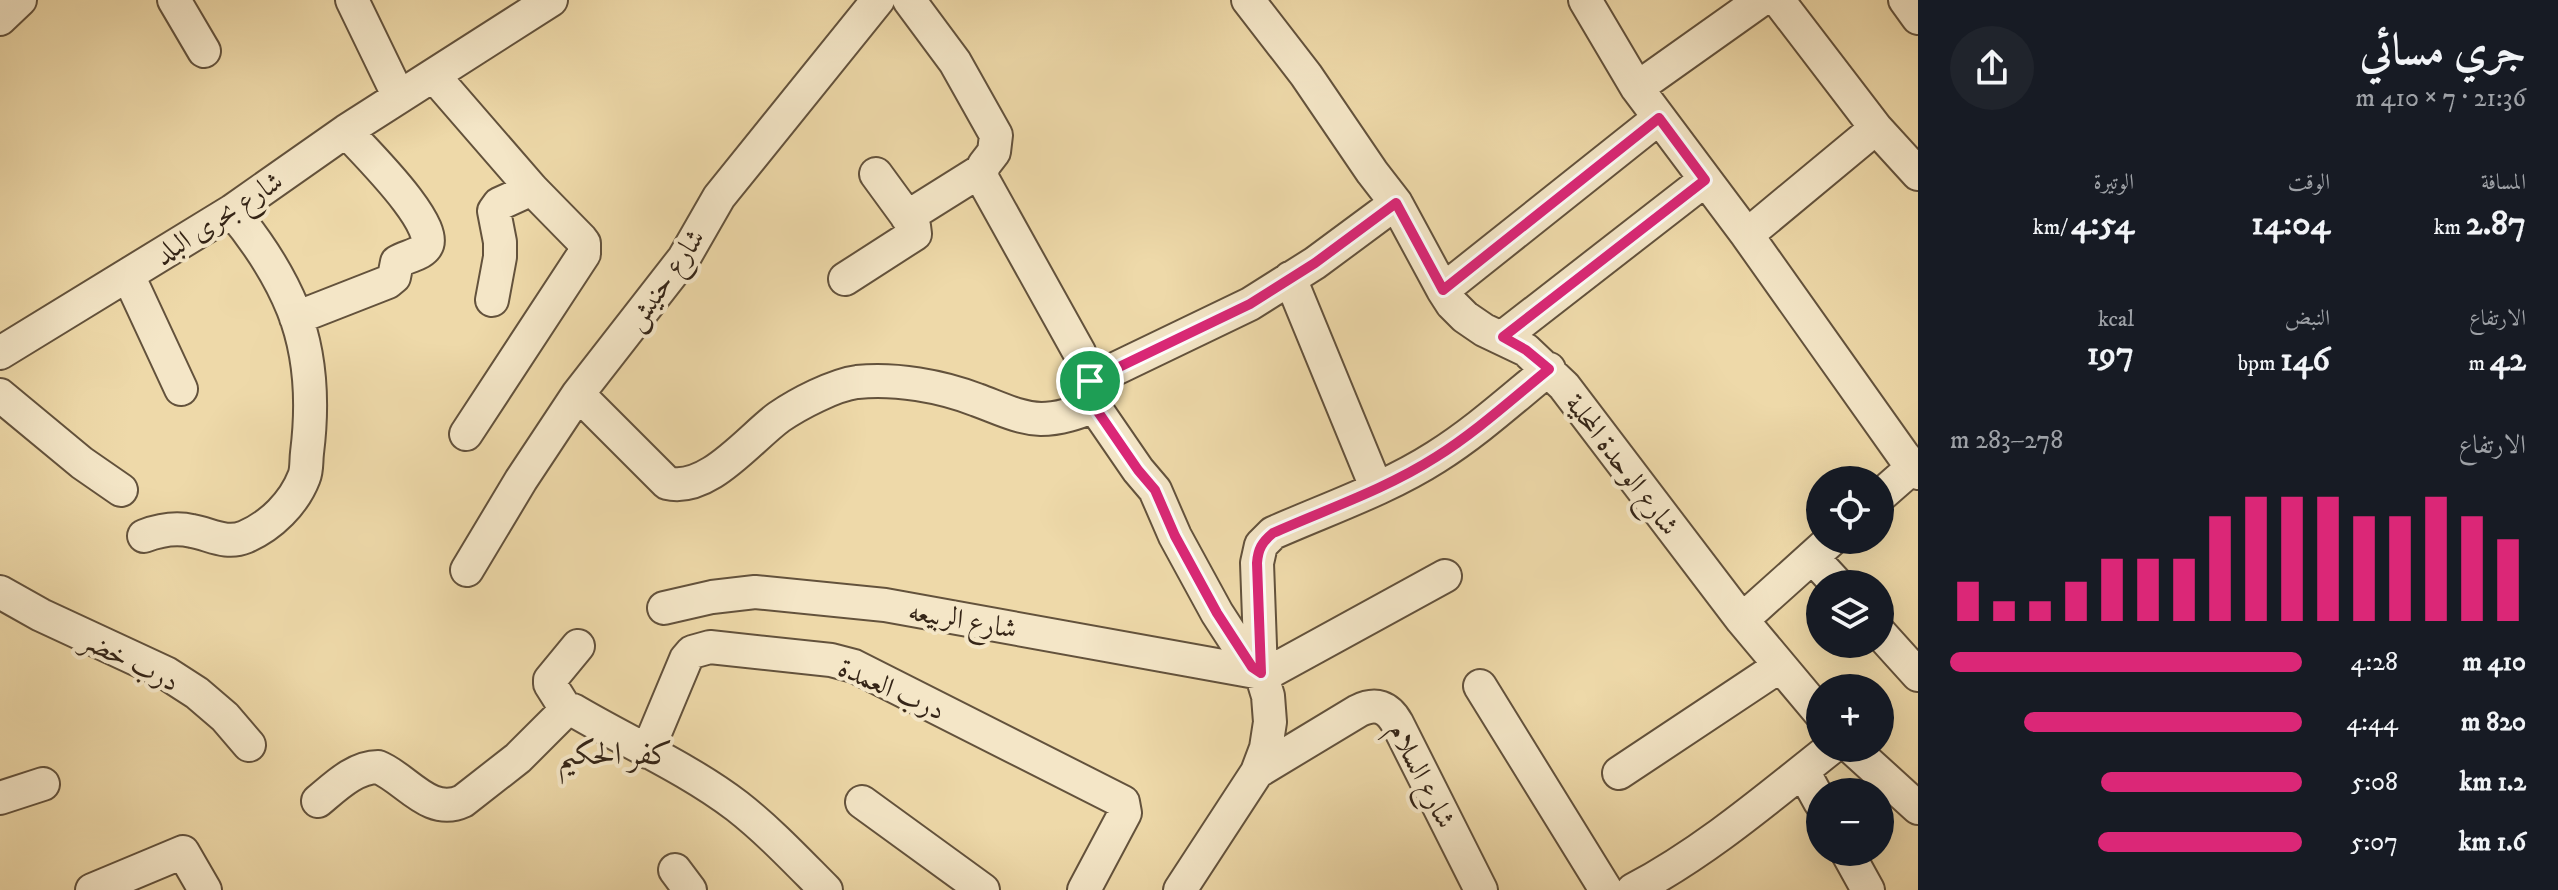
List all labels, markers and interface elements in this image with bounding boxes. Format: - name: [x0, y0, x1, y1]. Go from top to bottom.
- text: جري مسائي: [2360, 24, 2526, 79]
- button: share: [1950, 26, 2034, 110]
- text: 21:36 · 7 × 410 m: [2355, 82, 2526, 115]
- street label: شارع بحرى البلد: [148, 164, 292, 277]
- text: الوتيرة: [2093, 169, 2134, 196]
- text: الوقت: [2288, 169, 2330, 196]
- text: المسافة: [2481, 169, 2526, 196]
- text: 4:54: [2071, 203, 2134, 245]
- text: 14:04: [2251, 203, 2330, 245]
- text: 2.87: [2466, 203, 2526, 245]
- text: /km: [2033, 214, 2071, 241]
- text: km: [2434, 214, 2466, 241]
- street label: شارع حنيش: [617, 222, 717, 341]
- text: النبض: [2285, 305, 2330, 332]
- text: الارتفاع: [2469, 305, 2526, 332]
- text: kcal: [2098, 306, 2134, 333]
- text: 197: [2087, 333, 2134, 375]
- text: 146: [2280, 339, 2330, 381]
- text: 42: [2490, 339, 2526, 381]
- pin: [1056, 347, 1124, 415]
- text: bpm: [2238, 350, 2280, 377]
- text: m: [2468, 350, 2490, 377]
- icon: arrive: [1068, 359, 1112, 403]
- street label: شارع الوحدة المحلية: [1553, 387, 1686, 546]
- text: 278–283 m: [1950, 424, 2063, 457]
- text: الارتفاع: [2459, 429, 2526, 462]
- map controls: [1806, 466, 1894, 866]
- button: locate: [1806, 466, 1894, 554]
- button: layers: [1806, 570, 1894, 658]
- street label: شارع الربيعه: [905, 594, 1020, 652]
- street label: درب خضر: [73, 622, 185, 700]
- text: 4:28: [2350, 646, 2398, 679]
- text: 410 m: [2462, 646, 2526, 679]
- street label: درب العمدة: [832, 650, 950, 728]
- button: +: [1806, 674, 1894, 762]
- text: 4:44: [2346, 706, 2398, 739]
- text: 820 m: [2461, 706, 2526, 739]
- street label: شارع السلام: [1375, 717, 1463, 837]
- district label: كفر الحكيم: [558, 735, 672, 785]
- text: 5:08: [2351, 766, 2398, 799]
- text: 1.2 km: [2460, 766, 2526, 799]
- button: −: [1806, 778, 1894, 866]
- text: 5:07: [2351, 826, 2398, 859]
- text: 1.6 km: [2459, 826, 2526, 859]

